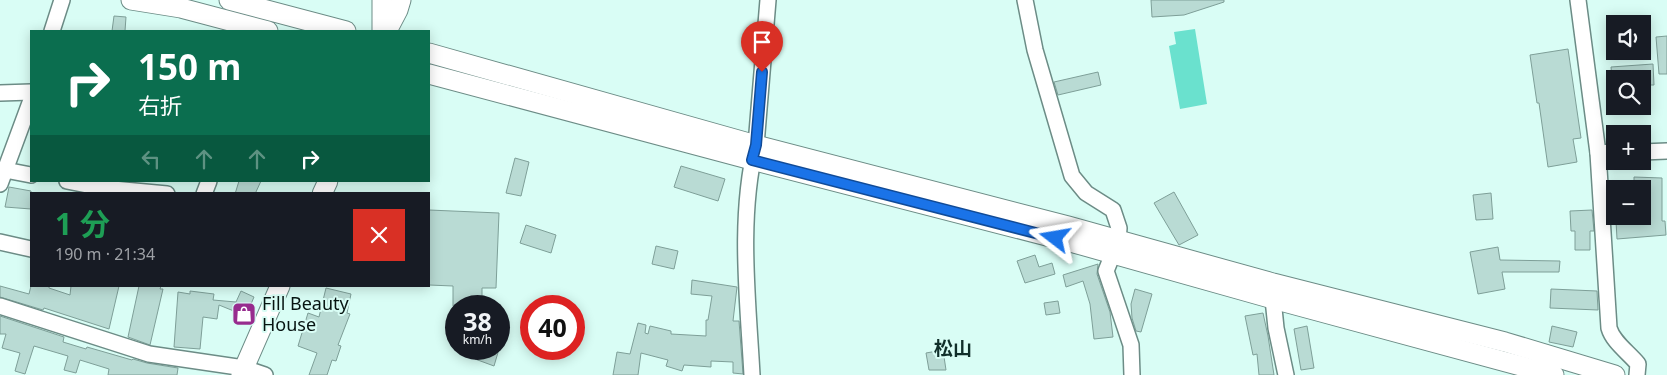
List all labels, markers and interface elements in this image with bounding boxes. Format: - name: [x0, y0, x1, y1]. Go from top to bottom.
- map controls: [1606, 15, 1651, 225]
- button: sound: [1606, 15, 1651, 60]
- pin: [741, 21, 783, 72]
- icon: arrive: [748, 28, 776, 56]
- text: 150 m: [138, 43, 241, 90]
- icon: right: [55, 50, 120, 115]
- button: search: [1606, 70, 1651, 115]
- text: 右折: [138, 90, 182, 120]
- button: +: [1606, 125, 1651, 170]
- icon: left: [137, 145, 165, 173]
- icon: ahead: [190, 145, 218, 173]
- icon: ahead: [243, 145, 271, 173]
- icon: right: [296, 145, 324, 173]
- button: −: [1606, 180, 1651, 225]
- text: 1 分: [55, 203, 110, 244]
- button: close: [353, 209, 405, 261]
- position arrow: [1028, 211, 1080, 263]
- text: 190 m · 21:34: [55, 243, 155, 265]
- place label: Fill Beauty House: [262, 291, 350, 336]
- speed limit sign: 40: [520, 295, 585, 360]
- shop icon: Fill Beauty House: [231, 301, 257, 327]
- text: 38: [463, 304, 492, 338]
- text: km/h: [463, 331, 492, 348]
- district label: 松山: [934, 335, 972, 361]

